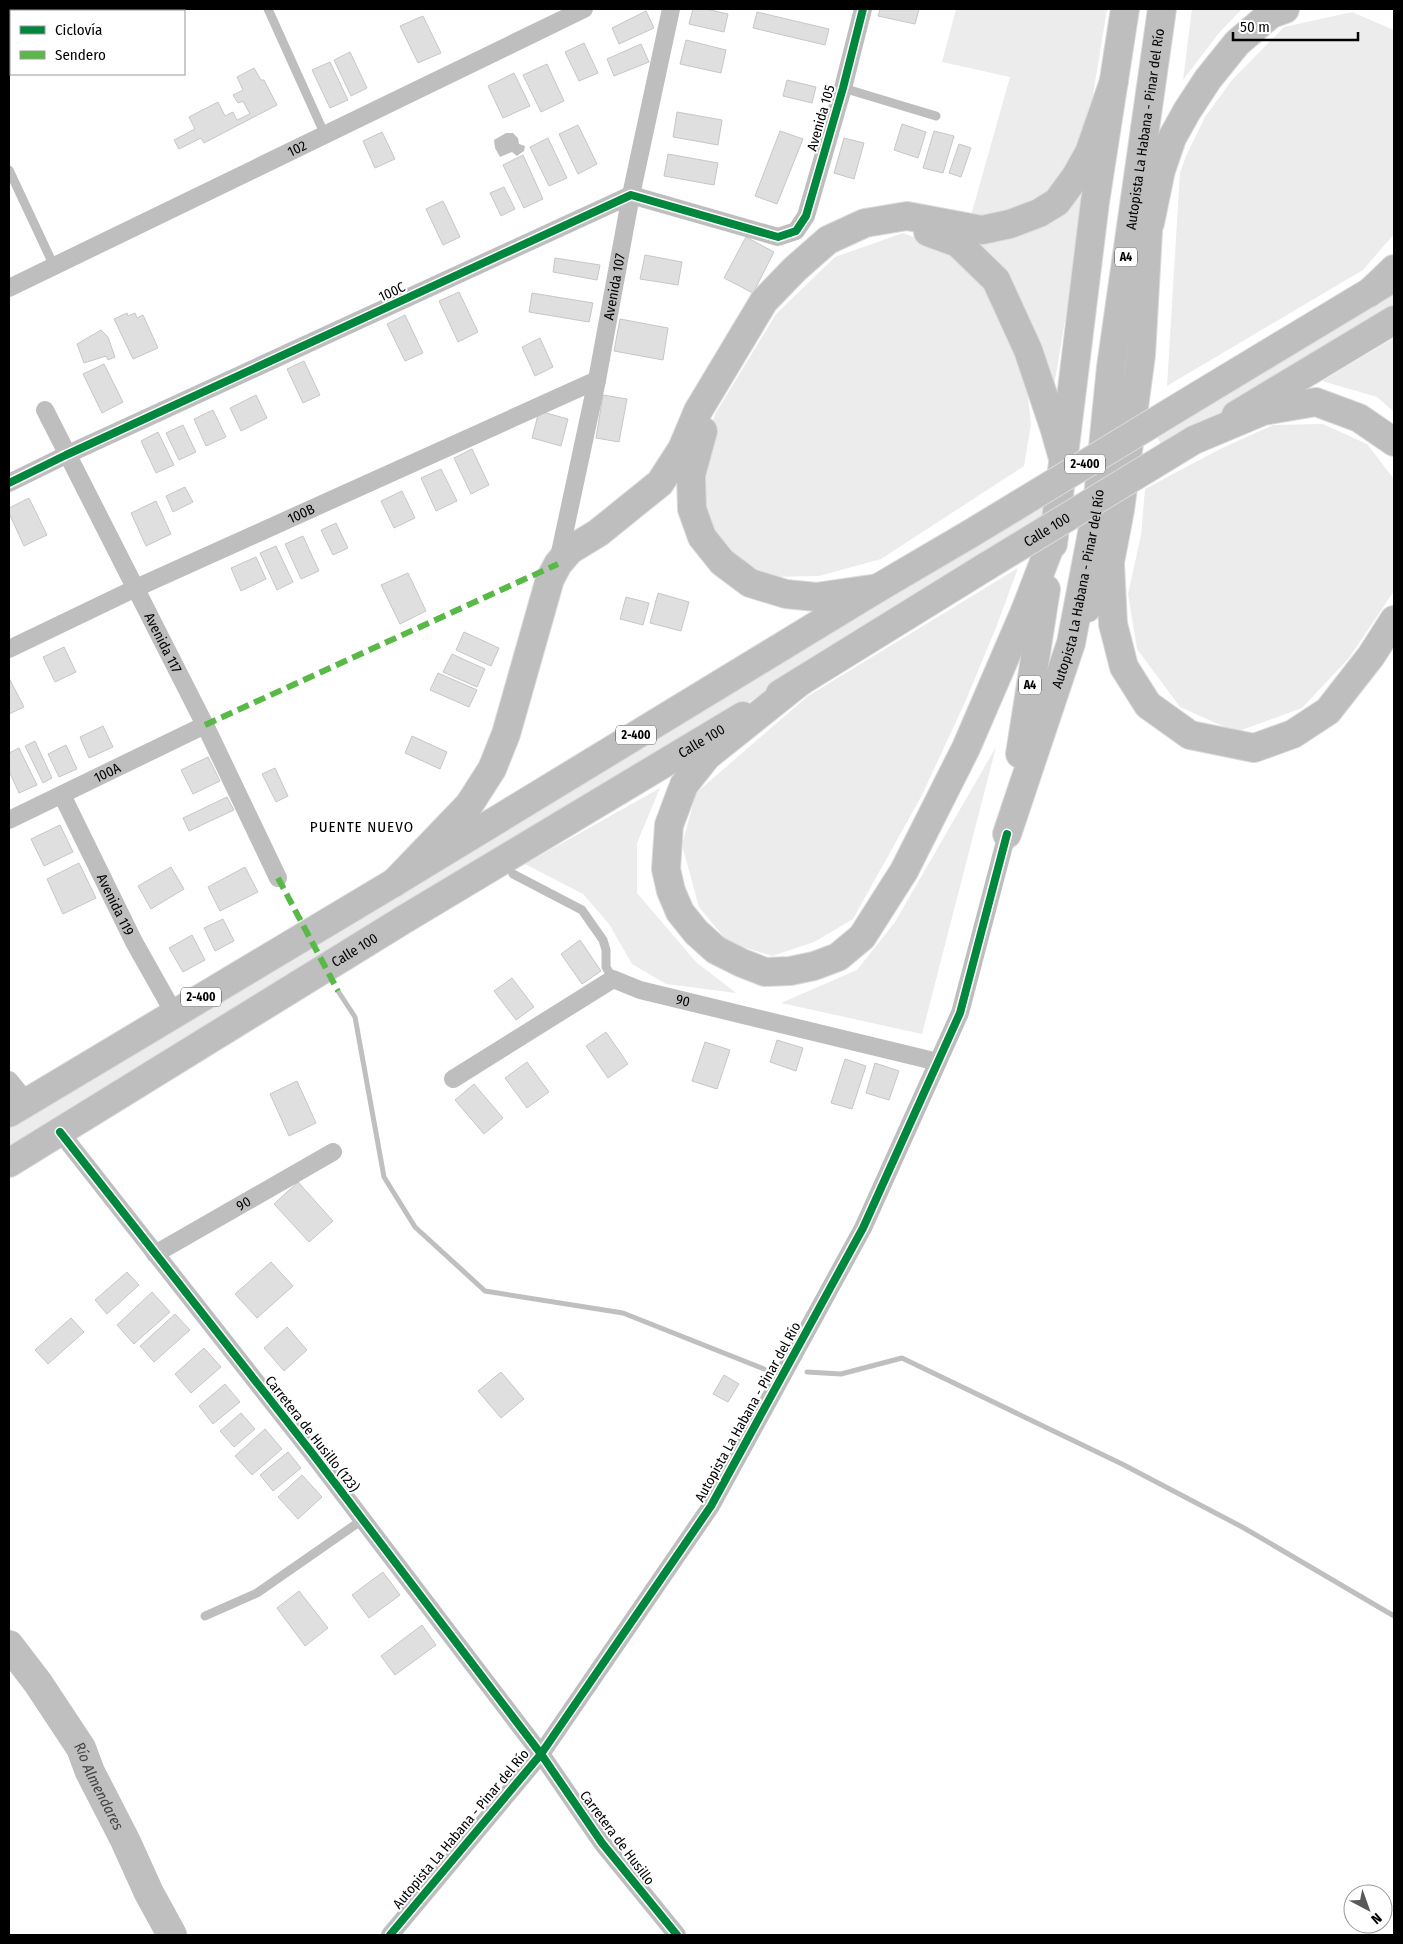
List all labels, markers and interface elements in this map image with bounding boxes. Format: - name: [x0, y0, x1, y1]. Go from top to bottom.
- legend: [10, 10, 185, 75]
- scale bar: [1233, 10, 1358, 42]
- text: 50 m: [1240, 18, 1270, 36]
- text: Ciclovía: [55, 21, 102, 39]
- street label: Autopista La Habana - Pinar del Río: [1122, 27, 1168, 231]
- text: Sendero: [55, 46, 106, 64]
- street label: Avenida 105: [803, 83, 839, 153]
- street label: 102: [285, 137, 309, 160]
- road number: A4: [1115, 248, 1137, 266]
- street label: Avenida 107: [600, 252, 629, 321]
- street label: 100C: [376, 279, 408, 305]
- road number: 2-400: [1065, 454, 1105, 474]
- street label: Autopista La Habana - Pinar del Río: [1048, 489, 1107, 690]
- street label: 100B: [285, 500, 318, 527]
- street label: Calle 100: [1020, 509, 1073, 550]
- street label: Avenida 117: [141, 610, 186, 676]
- road number: A4: [1019, 676, 1041, 694]
- street label: Calle 100: [675, 720, 728, 761]
- road number: 2-400: [616, 726, 656, 744]
- street label: 100A: [91, 759, 124, 786]
- district label: PUENTE NUEVO: [310, 818, 414, 836]
- street label: Avenida 119: [93, 871, 138, 938]
- street label: Calle 100: [328, 929, 381, 971]
- road number: 2-400: [181, 988, 221, 1006]
- street label: 90: [674, 990, 692, 1010]
- street label: 90: [233, 1192, 254, 1214]
- street label: Autopista La Habana - Pinar del Río: [691, 1319, 805, 1505]
- street label: Carretera de Husillo (123): [261, 1372, 363, 1496]
- water label: Río Almendares: [70, 1738, 128, 1834]
- street label: Autopista La Habana - Pinar del Río: [389, 1746, 533, 1912]
- street label: Carretera de Husillo: [576, 1787, 658, 1889]
- north arrow: [1343, 1884, 1393, 1934]
- text: N: [1367, 1909, 1385, 1928]

